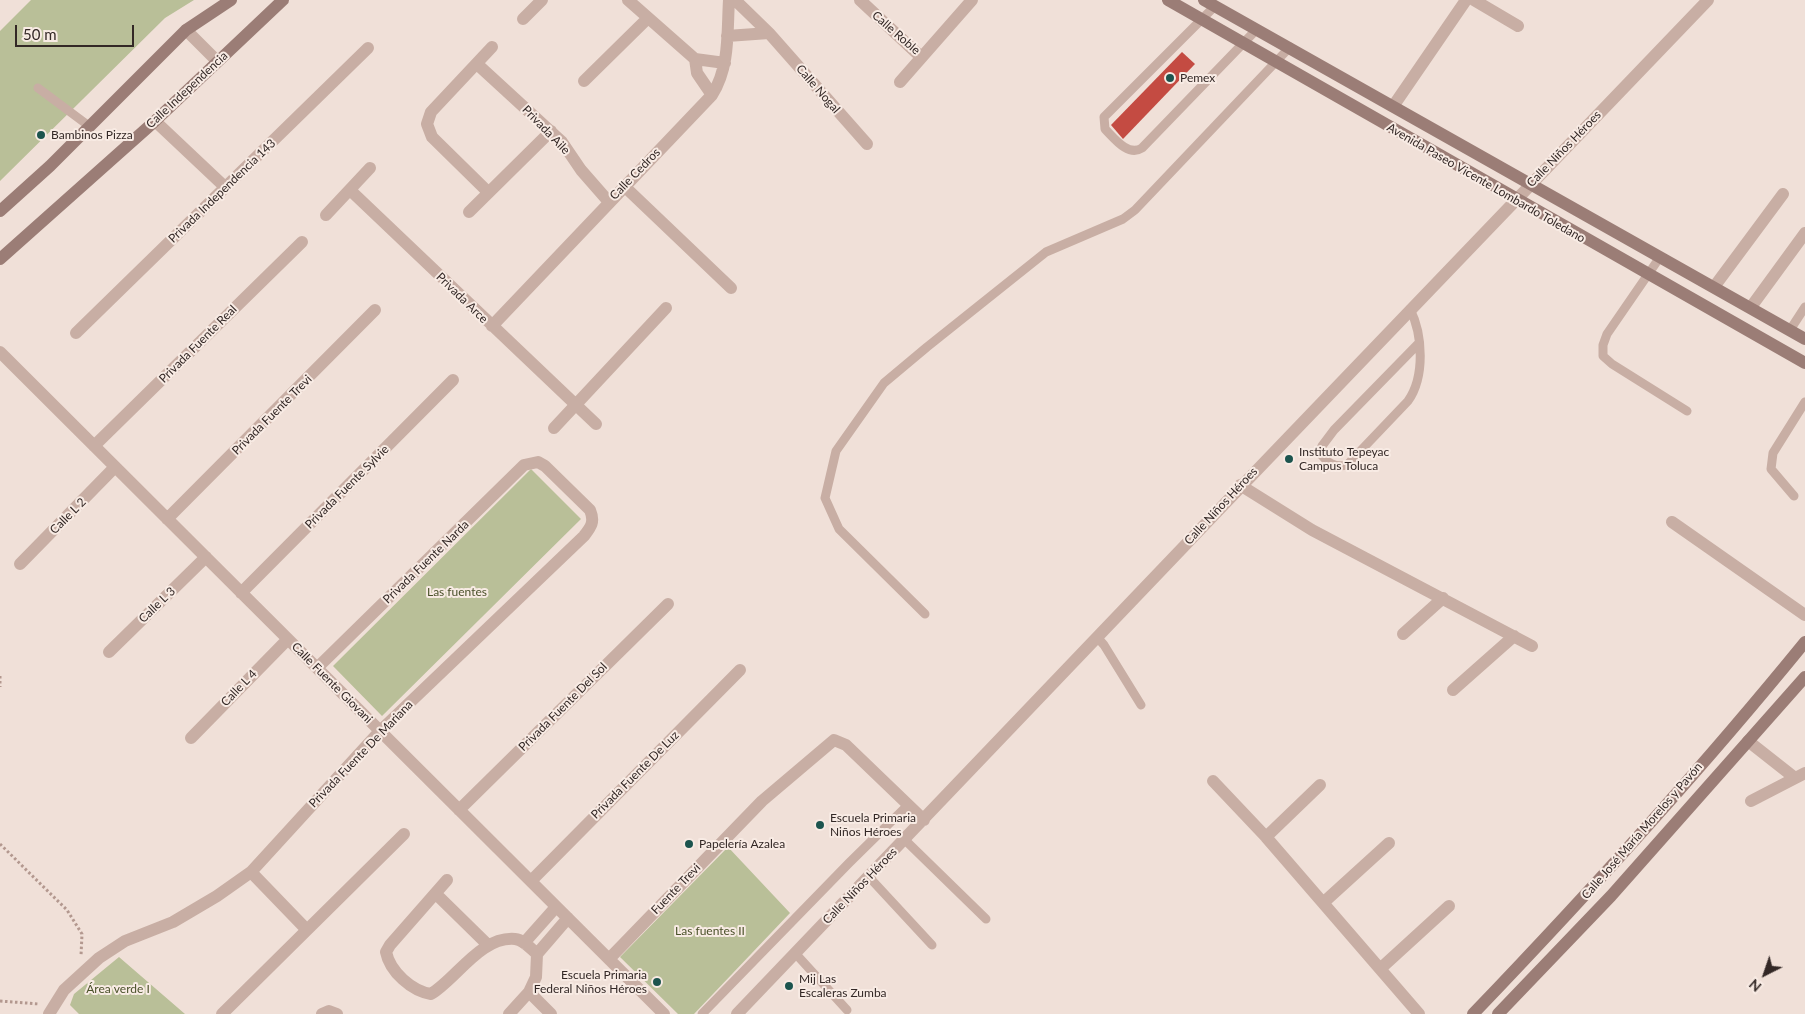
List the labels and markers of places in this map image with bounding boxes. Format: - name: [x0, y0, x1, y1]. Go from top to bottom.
- place label: Pemex: [1180, 71, 1215, 85]
- marker: Pemex: [1164, 72, 1176, 84]
- place label: Bambinos Pizza: [51, 128, 133, 142]
- marker: Bambinos Pizza: [35, 129, 47, 141]
- place label: Instituto Tepeyac Campus Toluca: [1299, 445, 1389, 473]
- marker: Instituto Tepeyac Campus Toluca: [1283, 453, 1295, 465]
- place label: Escuela Primaria Niños Héroes: [830, 811, 916, 839]
- marker: Escuela Primaria Niños Héroes: [814, 819, 826, 831]
- place label: Papelería Azalea: [699, 837, 785, 851]
- marker: Papelería Azalea: [683, 838, 695, 850]
- place label: Escuela Primaria Federal Niños Héroes: [534, 968, 647, 996]
- place label: Mij Las Escaleras Zumba: [799, 972, 887, 1000]
- marker: Escuela Primaria Federal Niños Héroes: [651, 976, 663, 988]
- marker: Mij Las Escaleras Zumba: [783, 980, 795, 992]

